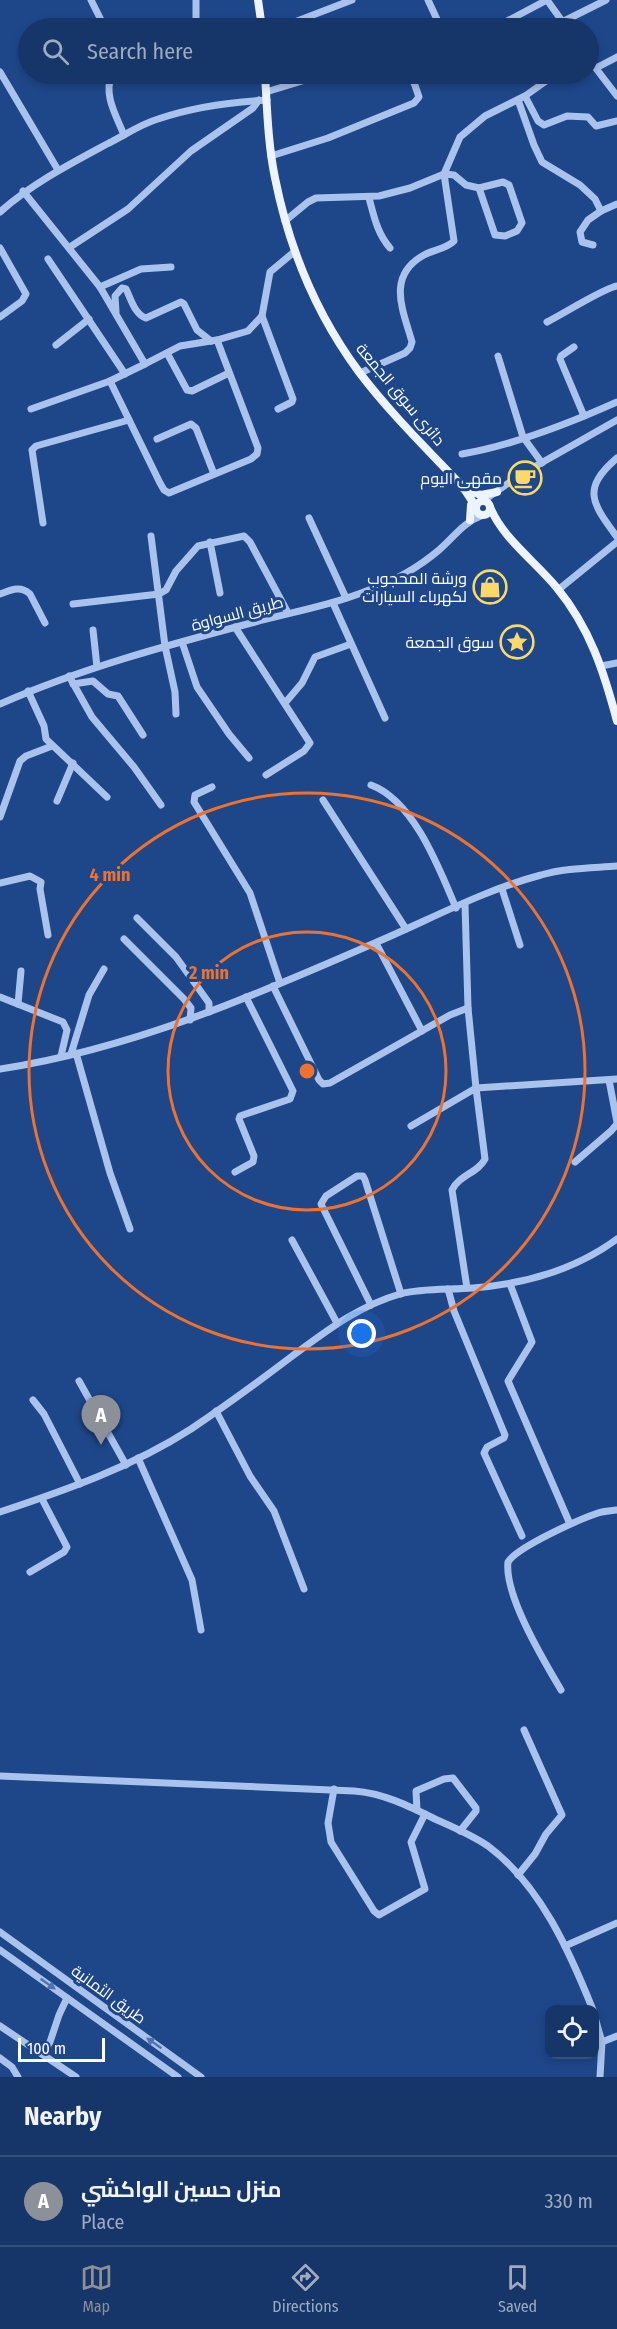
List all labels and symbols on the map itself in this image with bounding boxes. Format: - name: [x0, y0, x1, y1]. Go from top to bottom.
- street label: دائرى سوق الجمعة: [351, 339, 449, 450]
- cafe icon: مقهى اليوم: [507, 460, 543, 496]
- place label: مقهى اليوم: [420, 469, 502, 490]
- place label: ورشة المحجوب لكهرباء السيارات: [362, 569, 467, 607]
- shop icon: ورشة المحجوب لكهرباء السيارات: [472, 569, 508, 605]
- street label: طريق السواوة: [189, 592, 285, 636]
- place icon: سوق الجمعة: [499, 624, 535, 660]
- place label: سوق الجمعة: [405, 633, 494, 653]
- text: 4 min: [90, 864, 130, 886]
- text: 2 min: [188, 962, 229, 984]
- centre of rings: [297, 1061, 317, 1081]
- your location: [347, 1319, 376, 1348]
- pin: A: [82, 1396, 120, 1445]
- street label: طريق الثمانية: [67, 1961, 150, 2029]
- one-way arrow: [39, 1978, 55, 1990]
- scale bar: [18, 2035, 105, 2062]
- one-way arrow: [146, 2037, 162, 2049]

